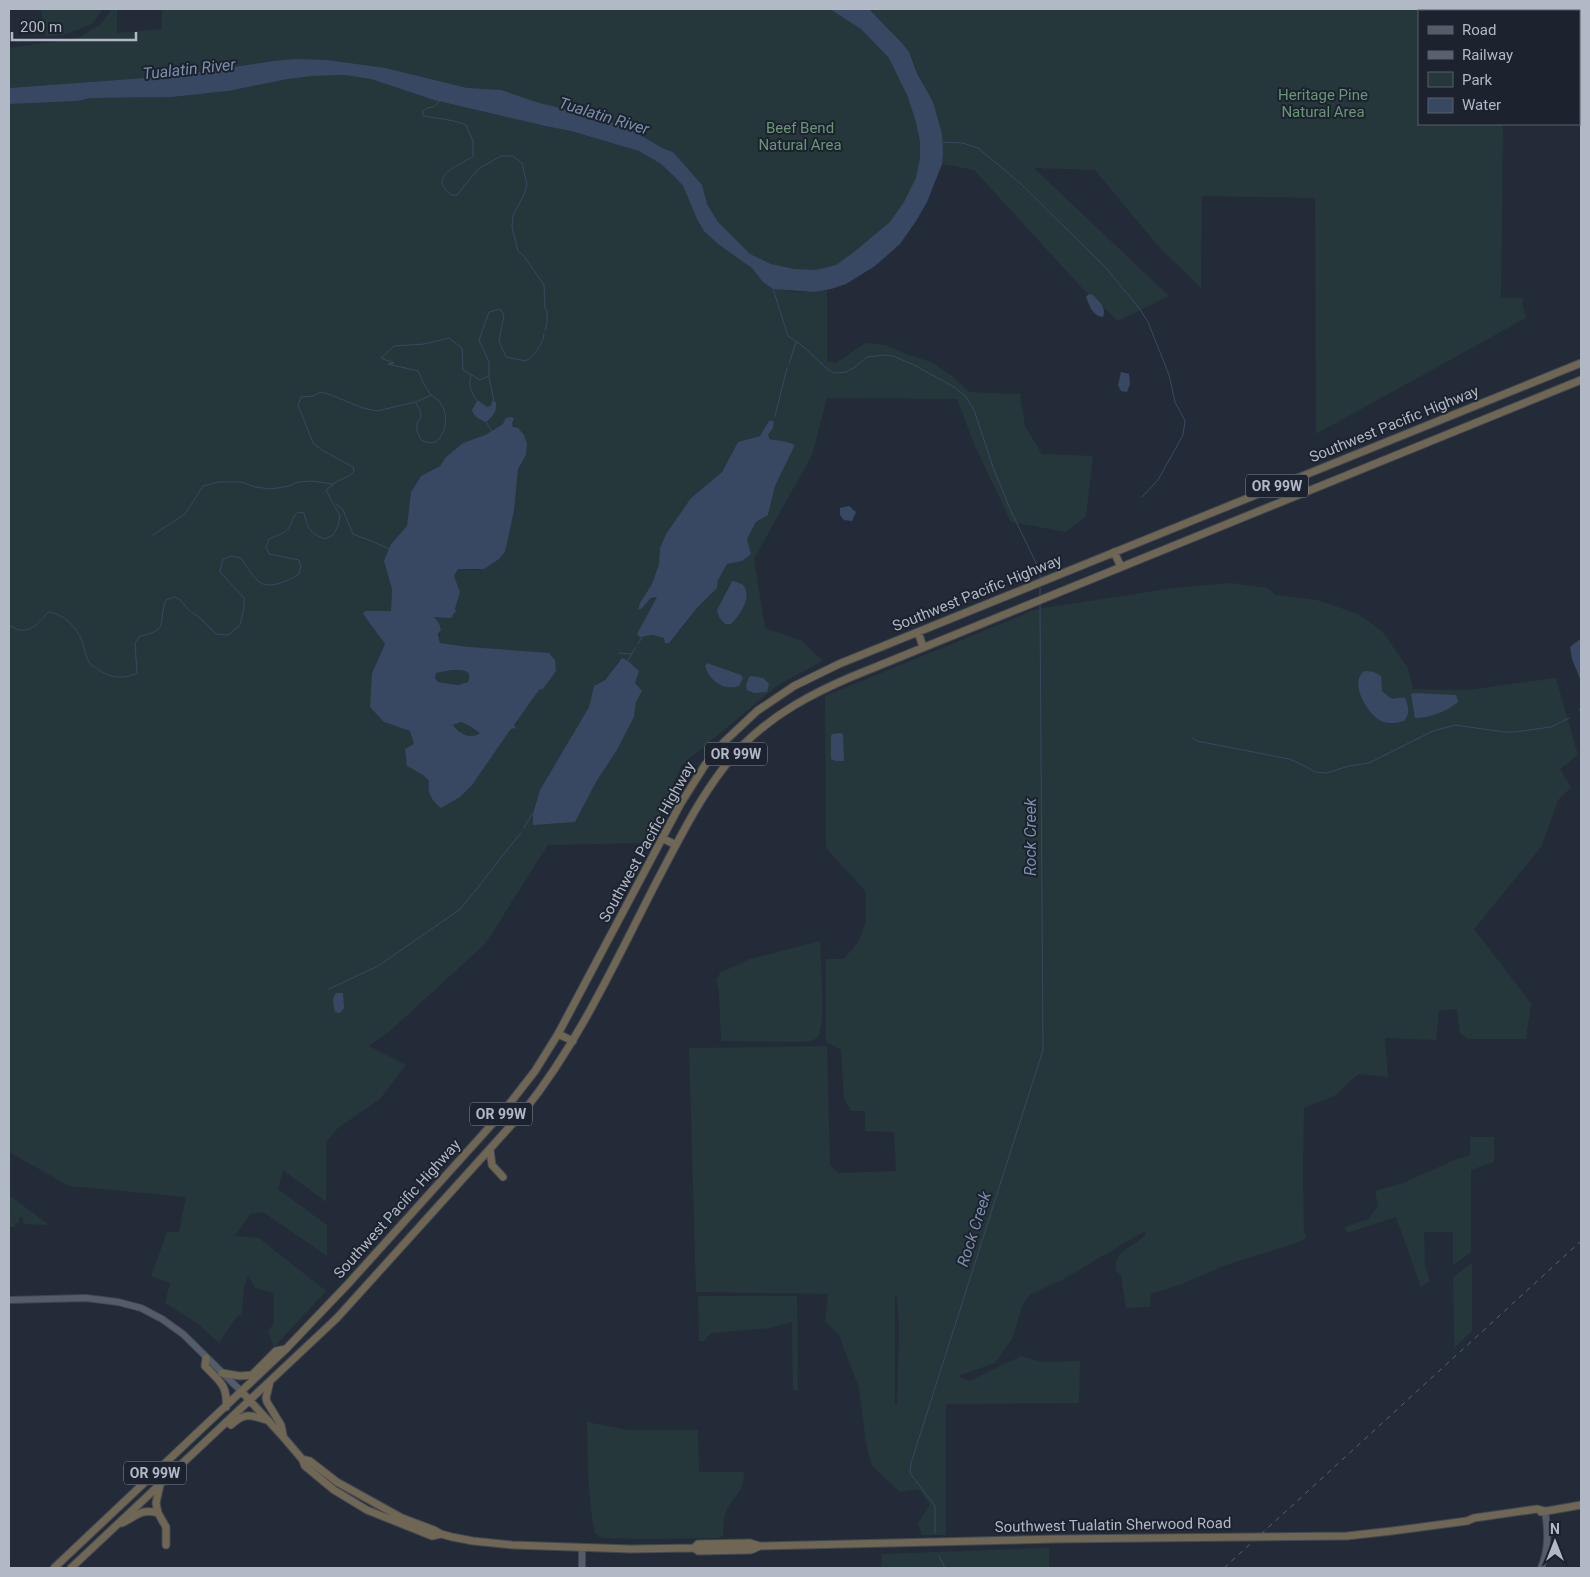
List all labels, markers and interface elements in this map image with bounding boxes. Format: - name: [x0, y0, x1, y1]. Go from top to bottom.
- scale bar: [12, 10, 136, 42]
- legend: [1418, 10, 1580, 125]
- text: 200 m: [20, 18, 62, 36]
- text: Road: [1462, 21, 1496, 39]
- text: Railway: [1462, 46, 1513, 64]
- water label: Tualatin River: [142, 55, 237, 83]
- text: Park: [1462, 71, 1493, 89]
- park label: Heritage Pine Natural Area: [1278, 86, 1368, 121]
- water label: Tualatin River: [557, 93, 652, 139]
- text: Water: [1462, 96, 1501, 114]
- park label: Beef Bend Natural Area: [758, 119, 842, 154]
- street label: Southwest Pacific Highway: [1307, 382, 1481, 466]
- road number: OR 99W: [1246, 474, 1308, 498]
- street label: Southwest Pacific Highway: [890, 551, 1064, 635]
- road number: OR 99W: [705, 742, 767, 766]
- street label: Southwest Pacific Highway: [595, 759, 699, 925]
- water label: Rock Creek: [1021, 797, 1040, 876]
- road number: OR 99W: [470, 1102, 532, 1126]
- street label: Southwest Pacific Highway: [330, 1136, 464, 1282]
- water label: Rock Creek: [953, 1188, 995, 1269]
- road number: OR 99W: [124, 1462, 186, 1485]
- street label: Southwest Tualatin Sherwood Road: [995, 1514, 1231, 1536]
- north arrow: [1530, 1517, 1580, 1567]
- text: N: [1550, 1521, 1560, 1537]

